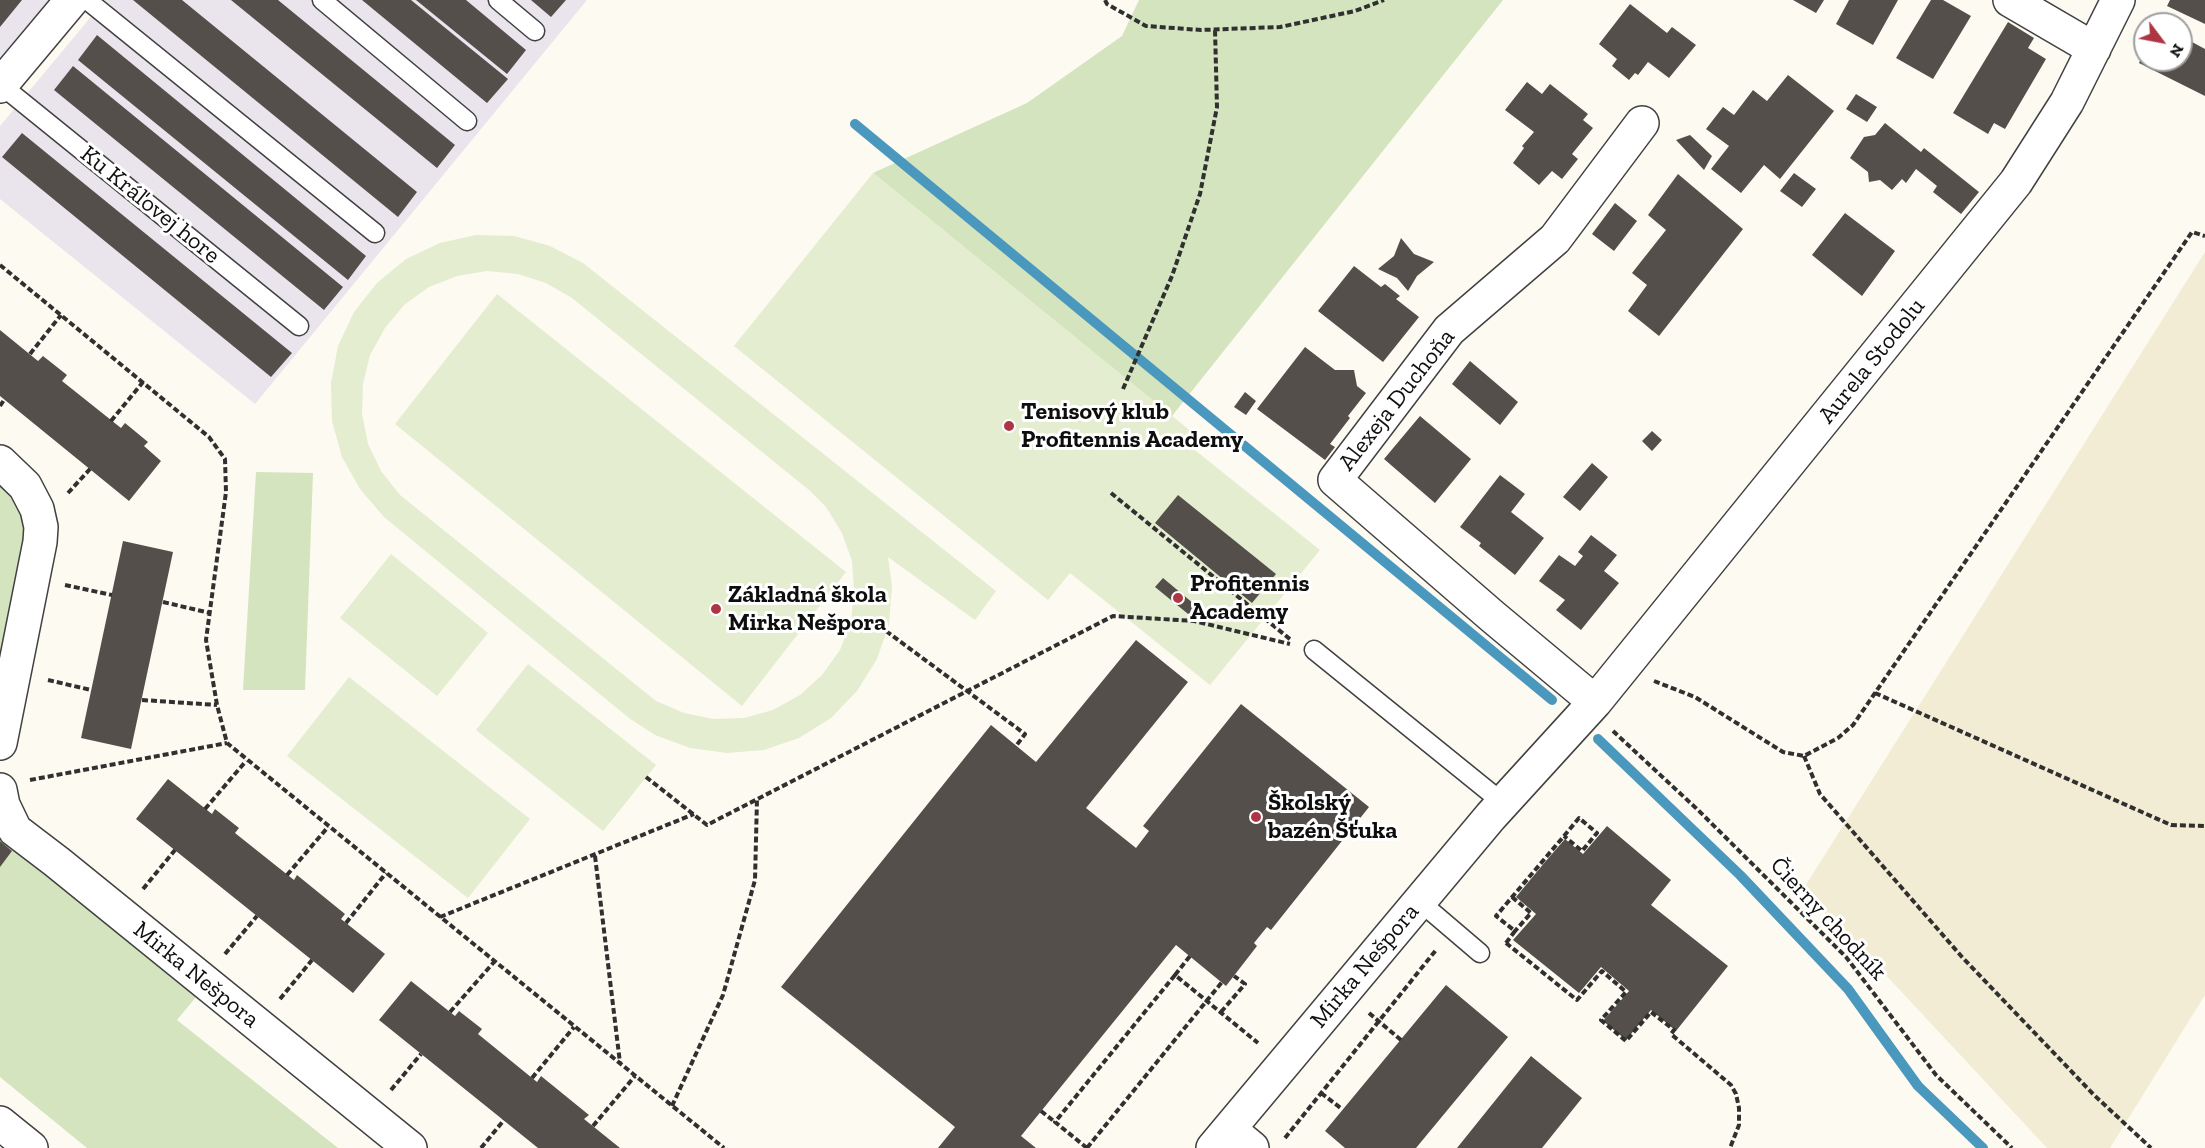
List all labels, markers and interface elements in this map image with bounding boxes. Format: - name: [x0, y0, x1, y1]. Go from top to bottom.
- north arrow: [2133, 12, 2193, 72]
- text: N: [2166, 41, 2188, 61]
- street label: Ku Kráľovej hore: [74, 140, 226, 270]
- street label: Aurela Stodolu: [1813, 293, 1931, 429]
- street label: Alexeja Duchoňa: [1333, 323, 1461, 477]
- place label: Tenisový klub Profitennis Academy: [1021, 398, 1243, 454]
- marker: Tenisový klub Profitennis Academy: [1002, 419, 1016, 433]
- place label: Profitennis Academy: [1190, 570, 1310, 626]
- place label: Základná škola Mirka Nešpora: [728, 581, 887, 637]
- marker: Profitennis Academy: [1171, 591, 1185, 605]
- marker: Základná škola Mirka Nešpora: [709, 602, 723, 616]
- place label: Školský bazén Šťuka: [1268, 789, 1398, 845]
- marker: Školský bazén Šťuka: [1249, 810, 1263, 824]
- street label: Čierny chodník: [1764, 852, 1892, 986]
- street label: Mirka Nešpora: [1305, 898, 1425, 1034]
- street label: Mirka Nešpora: [127, 916, 265, 1034]

